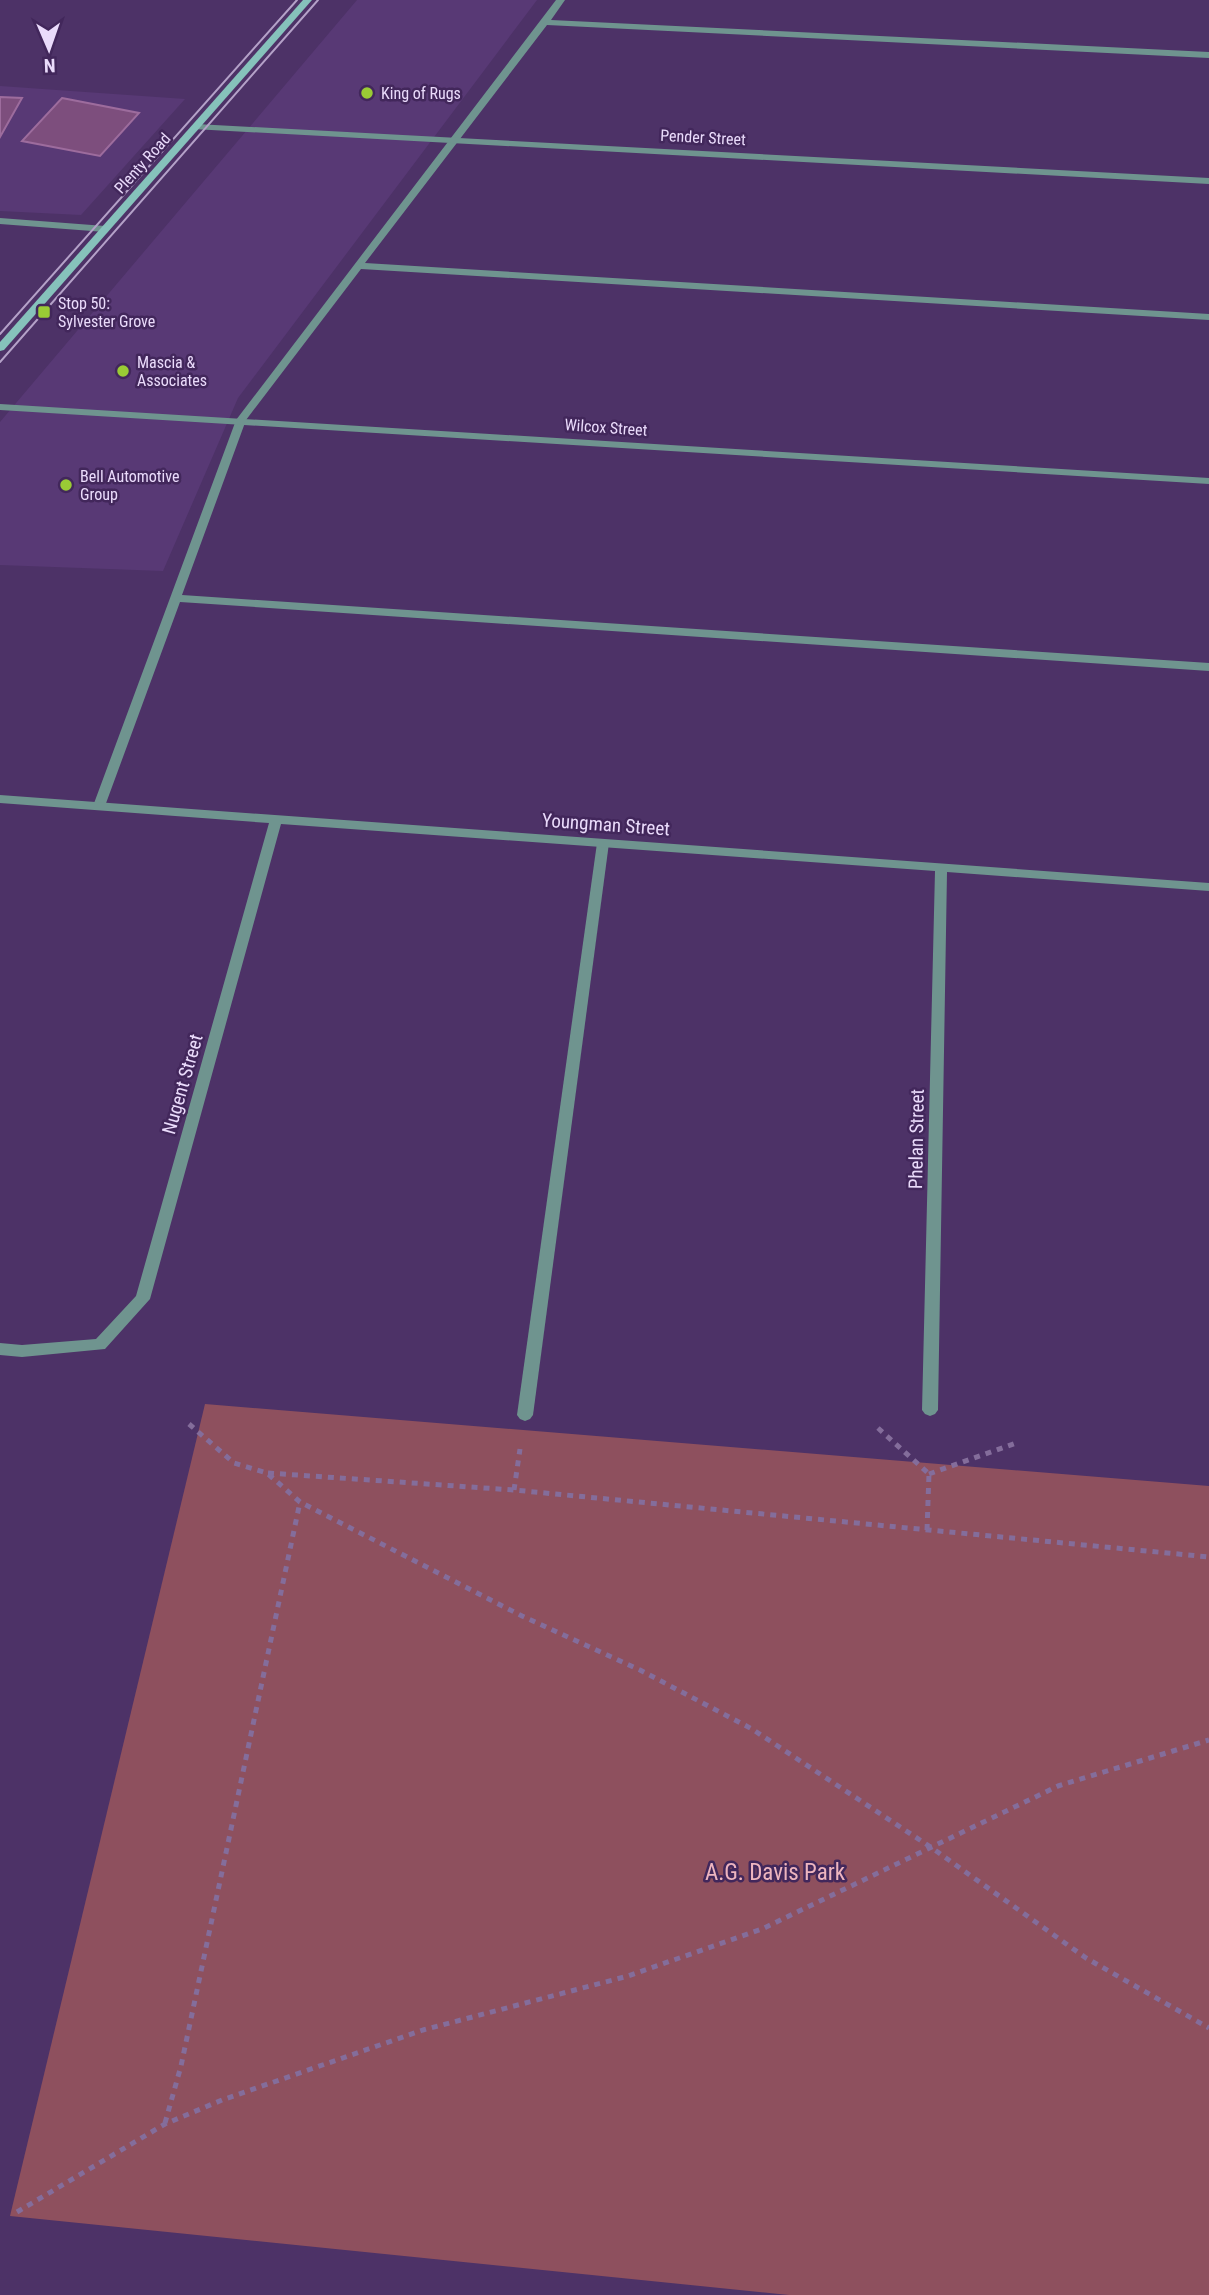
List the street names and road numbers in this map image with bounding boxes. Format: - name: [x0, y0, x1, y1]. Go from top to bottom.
- street label: Pender Street: [660, 126, 746, 149]
- street label: Plenty Road: [110, 129, 175, 198]
- street label: Wilcox Street: [564, 415, 648, 440]
- street label: Youngman Street: [541, 809, 671, 840]
- street label: Nugent Street: [157, 1031, 208, 1137]
- street label: Phelan Street: [904, 1089, 929, 1189]

